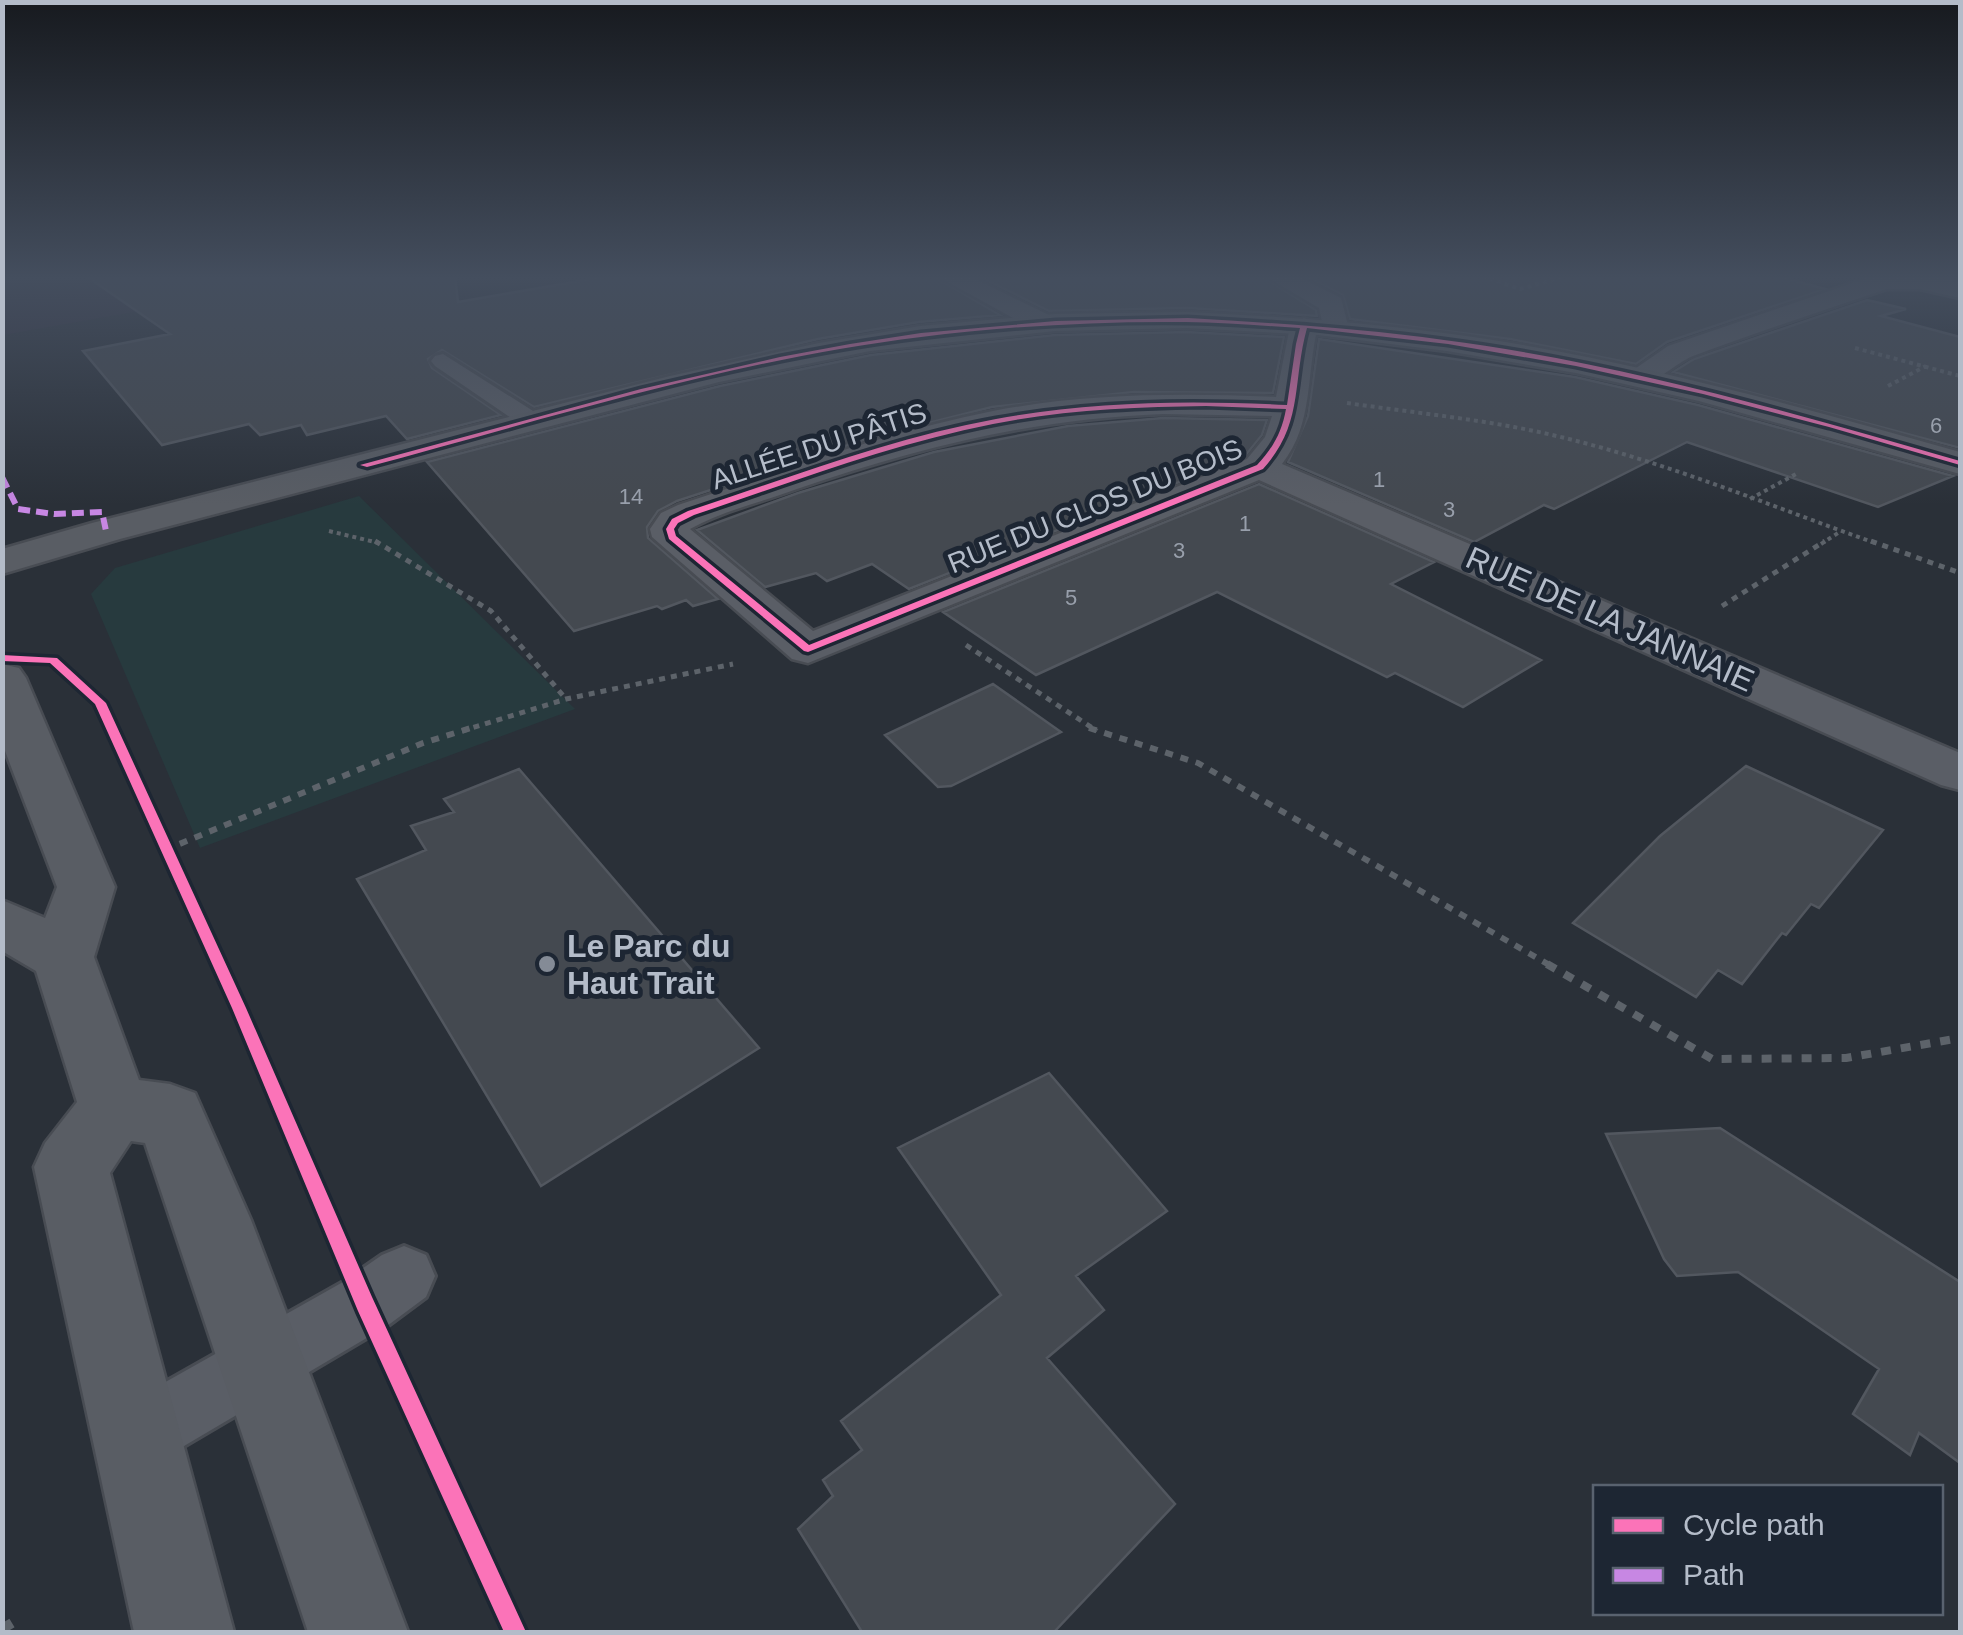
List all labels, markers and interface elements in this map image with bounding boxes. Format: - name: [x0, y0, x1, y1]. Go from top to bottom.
- street label: ALLÉE DU PÂTIS: [708, 397, 930, 495]
- house number: 6: [1930, 413, 1942, 438]
- street label: RUE DU CLOS DU BOIS: [943, 433, 1247, 579]
- house number: 1: [1373, 467, 1385, 492]
- house number: 14: [619, 484, 643, 509]
- house number: 3: [1443, 497, 1455, 522]
- house number: 1: [1239, 511, 1251, 536]
- house number: 3: [1173, 538, 1185, 563]
- street label: RUE DE LA JANNAIE: [1461, 539, 1759, 699]
- house number: 5: [1065, 585, 1077, 610]
- place label: Le Parc du Haut Trait: [567, 928, 731, 1001]
- marker: Le Parc du Haut Trait: [536, 953, 558, 975]
- legend: [1593, 1485, 1943, 1615]
- text: Cycle path: [1683, 1508, 1825, 1541]
- text: Path: [1683, 1558, 1745, 1591]

